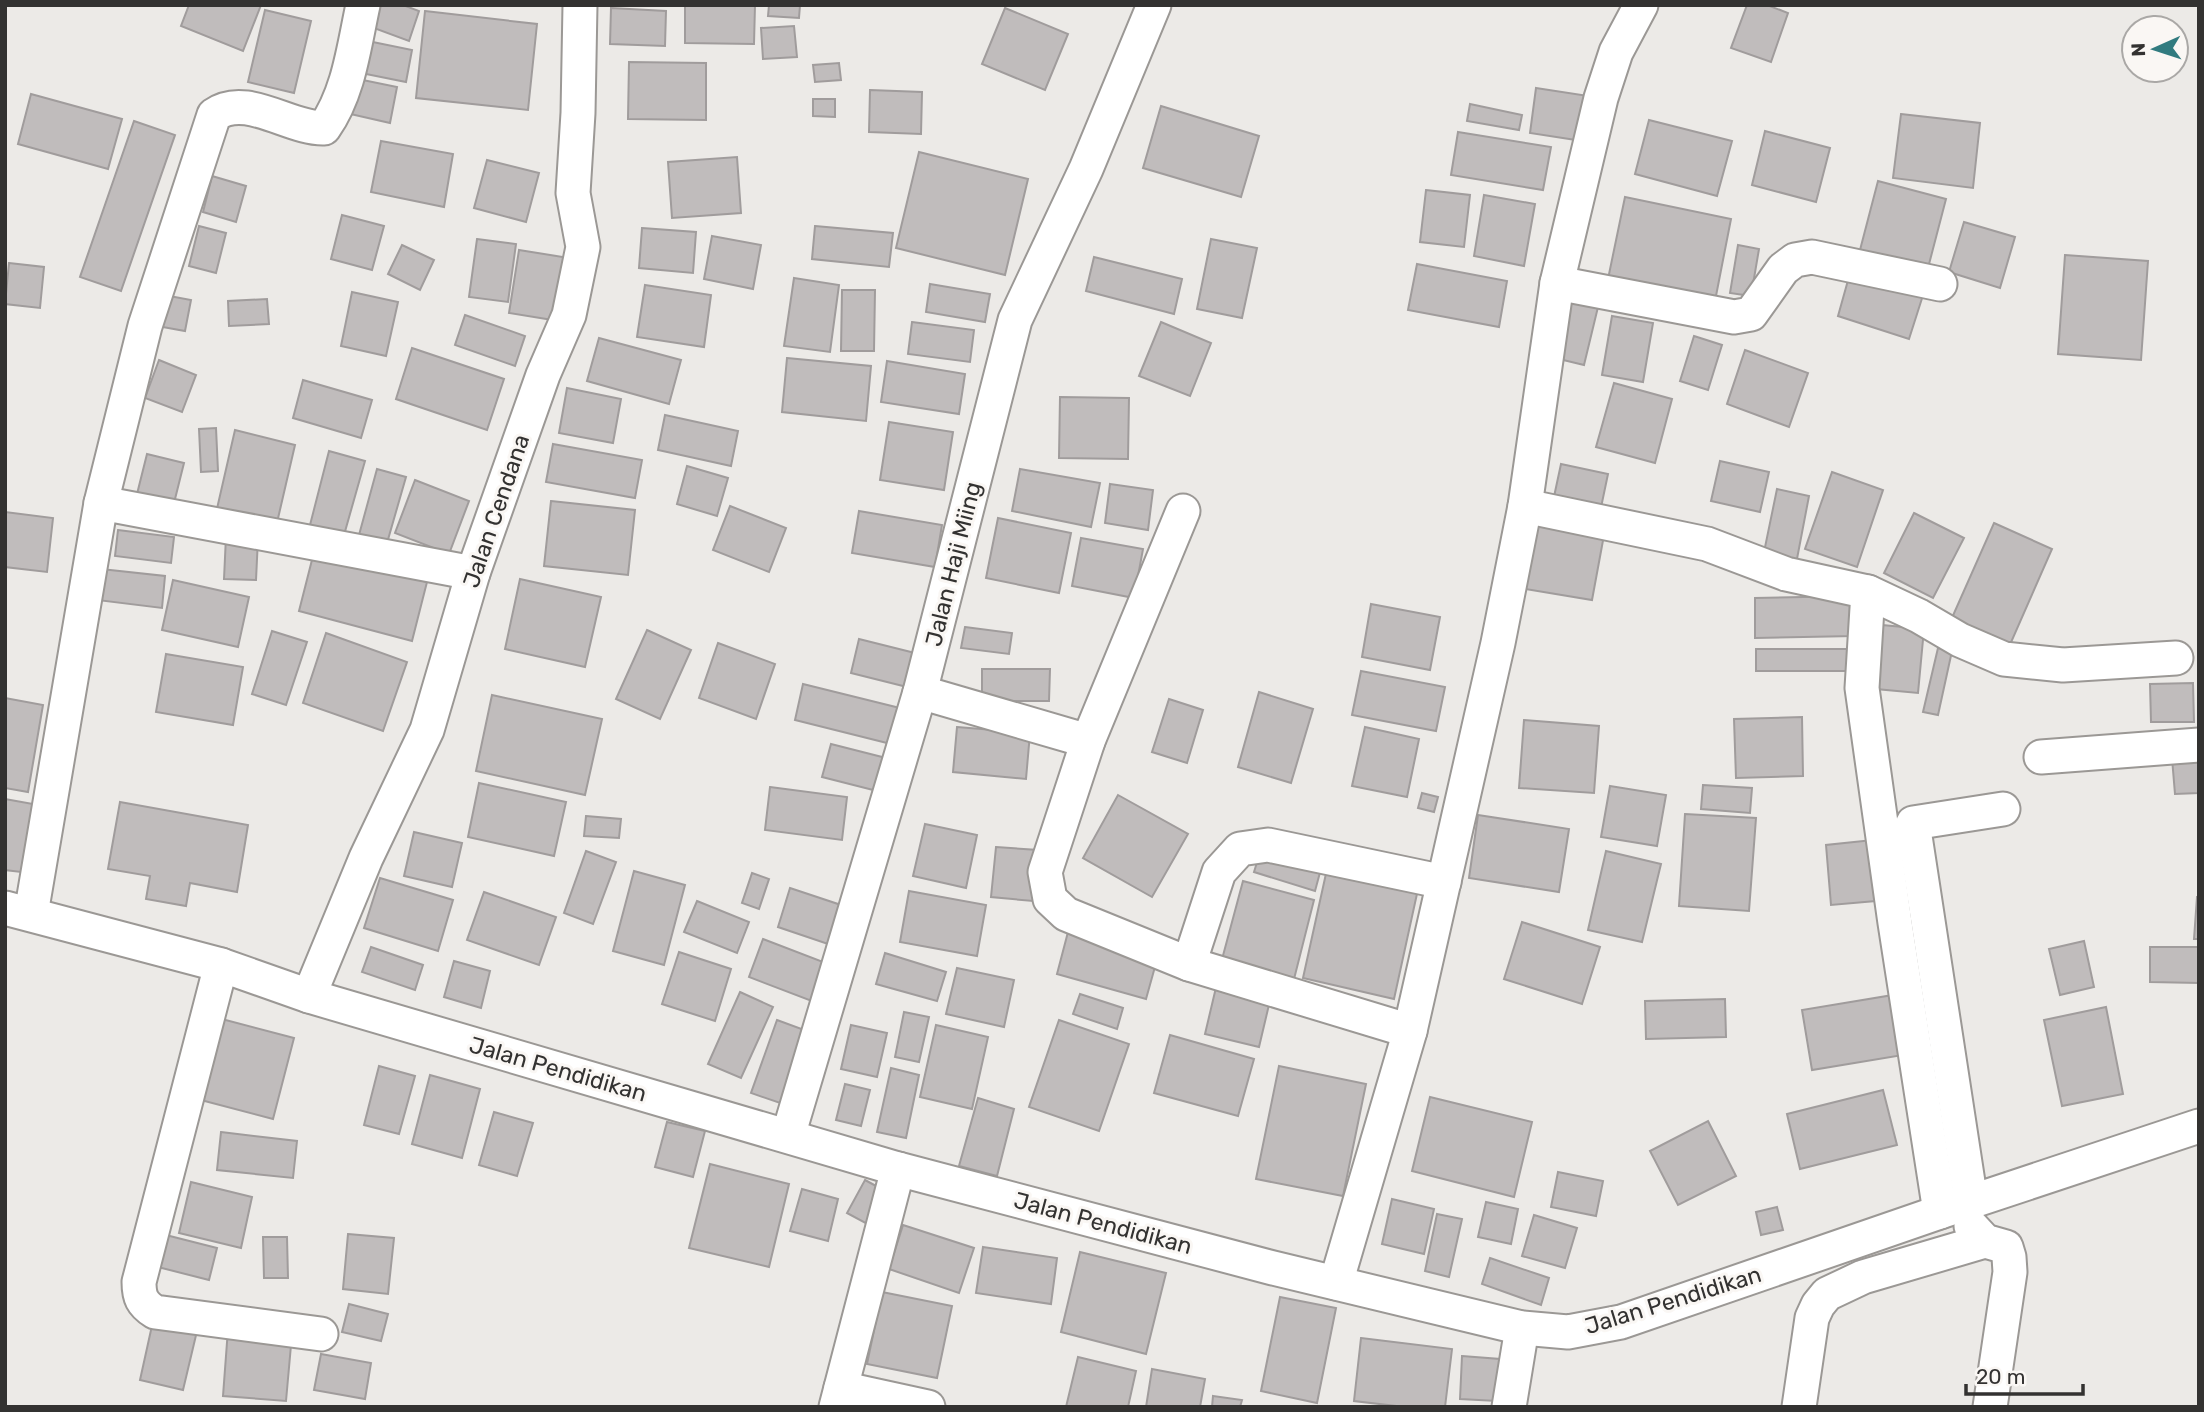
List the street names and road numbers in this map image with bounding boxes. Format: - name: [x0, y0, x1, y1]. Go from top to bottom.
- street label: Jalan Cendana: [457, 431, 535, 591]
- street label: Jalan Haji Miing: [919, 479, 987, 649]
- street label: Jalan Pendidikan: [466, 1030, 650, 1108]
- street label: Jalan Pendidikan: [1011, 1186, 1195, 1260]
- street label: Jalan Pendidikan: [1581, 1260, 1765, 1340]

